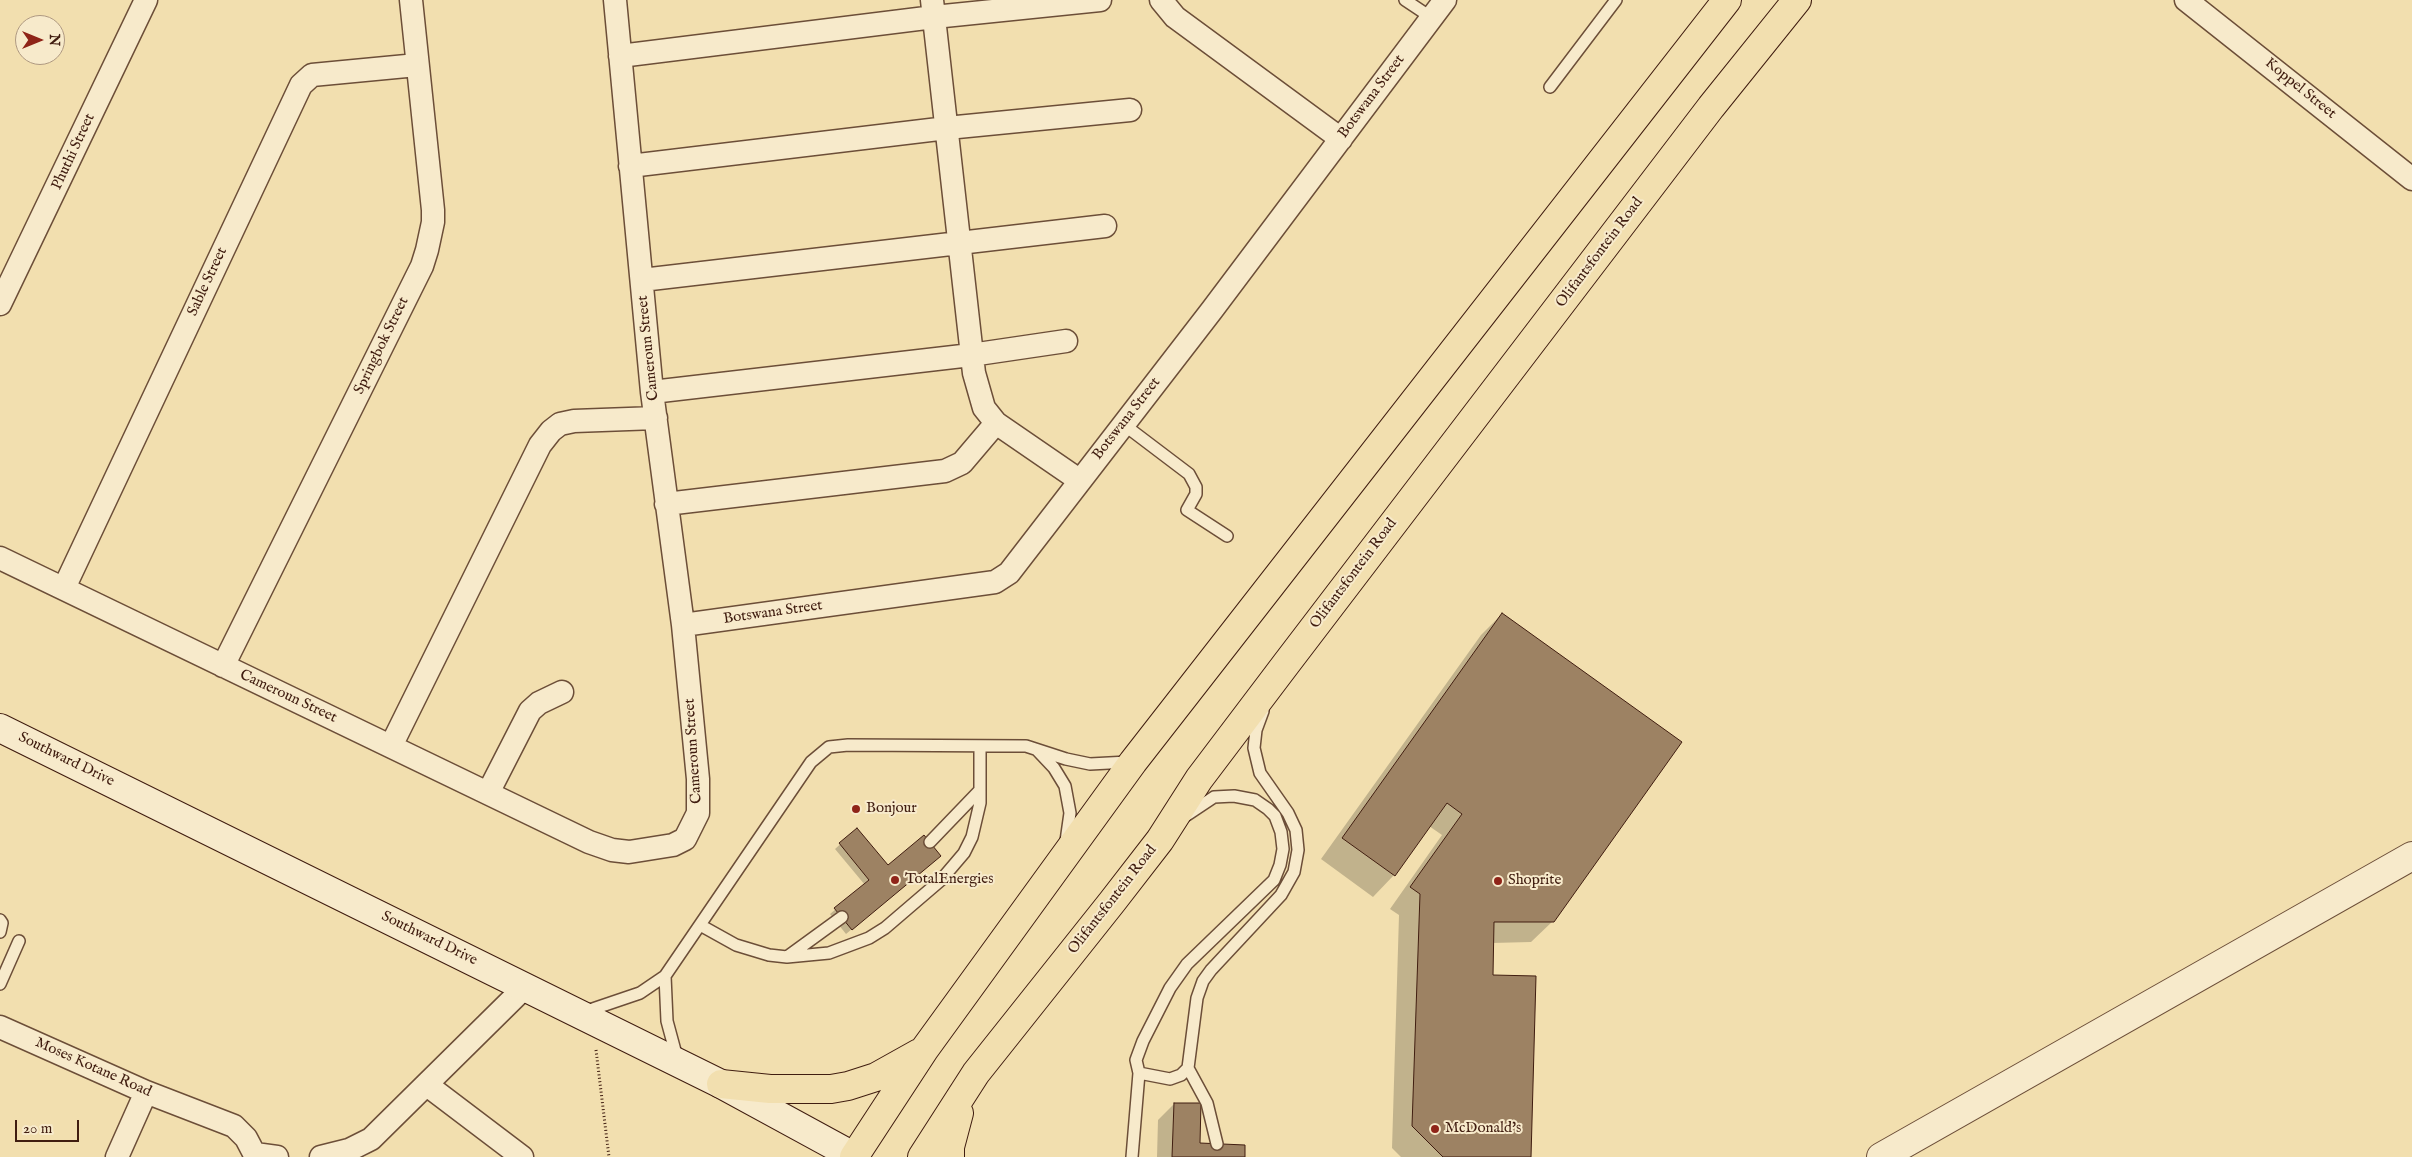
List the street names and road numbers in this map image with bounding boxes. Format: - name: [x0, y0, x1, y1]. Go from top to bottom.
- street label: Botswana Street: [1335, 52, 1409, 142]
- street label: Koppel Street: [2261, 55, 2339, 123]
- street label: Phuthi Street: [49, 111, 99, 193]
- street label: Olifantsfontein Road: [1553, 194, 1647, 312]
- street label: Sable Street: [184, 245, 232, 319]
- street label: Springbok Street: [351, 294, 413, 398]
- street label: Cameroun Street: [635, 295, 663, 401]
- street label: Botswana Street: [1089, 374, 1165, 464]
- street label: Olifantsfontein Road: [1307, 515, 1401, 633]
- street label: Botswana Street: [722, 597, 824, 629]
- street label: Cameroun Street: [236, 667, 340, 727]
- street label: Cameroun Street: [681, 698, 707, 804]
- street label: Southward Drive: [15, 729, 117, 791]
- street label: Olifantsfontein Road: [1065, 842, 1161, 958]
- street label: Southward Drive: [378, 908, 480, 970]
- street label: Moses Kotane Road: [32, 1034, 154, 1102]

